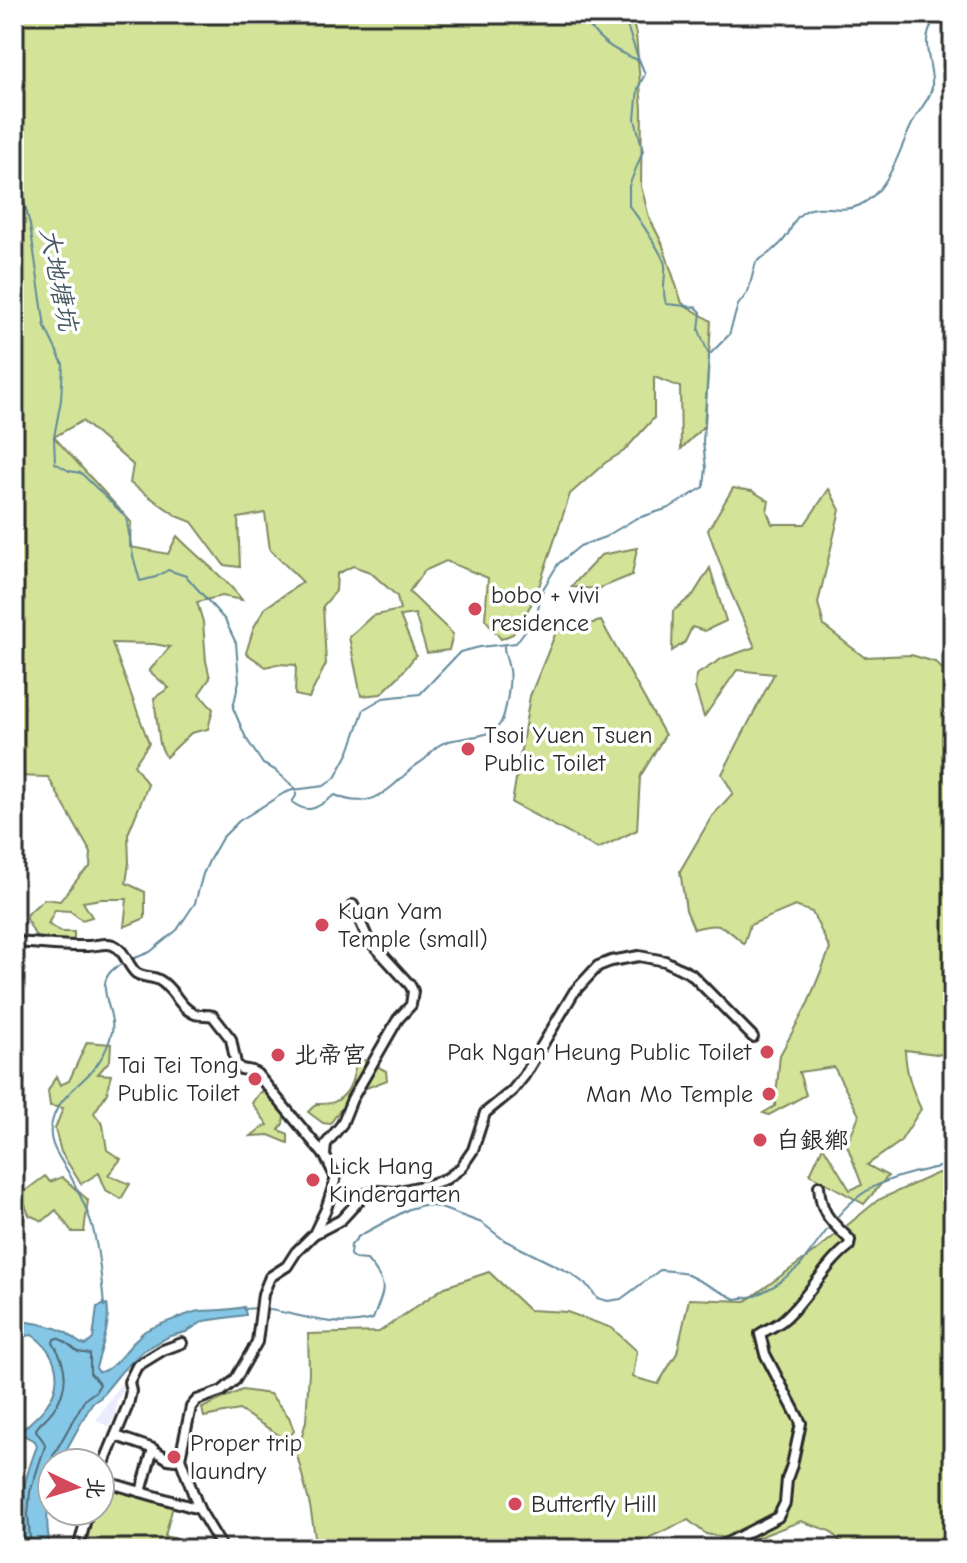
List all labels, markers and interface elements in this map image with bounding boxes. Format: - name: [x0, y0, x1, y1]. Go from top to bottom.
- water label: 大地塘坑: [33, 225, 83, 336]
- place label: bobo + vivi residence: [491, 581, 600, 637]
- marker: bobo + vivi residence: [466, 600, 484, 618]
- place label: Tsoi Yuen Tsuen Public Toilet: [484, 721, 653, 777]
- marker: Tsoi Yuen Tsuen Public Toilet: [459, 740, 477, 758]
- place label: Kuan Yam Temple (small): [338, 897, 488, 953]
- marker: Kuan Yam Temple (small): [313, 916, 331, 934]
- place label: Pak Ngan Heung Public Toilet: [447, 1038, 752, 1066]
- place label: 北帝宮: [294, 1041, 366, 1069]
- marker: Pak Ngan Heung Public Toilet: [758, 1043, 776, 1061]
- marker: 北帝宮: [269, 1046, 287, 1064]
- place label: Tai Tei Tong Public Toilet: [118, 1051, 240, 1107]
- marker: Tai Tei Tong Public Toilet: [246, 1070, 264, 1088]
- place label: Man Mo Temple: [586, 1080, 753, 1108]
- marker: Man Mo Temple: [760, 1085, 778, 1103]
- place label: 白銀鄉: [776, 1126, 848, 1154]
- marker: 白銀鄉: [751, 1131, 769, 1149]
- place label: Lick Hang Kindergarten: [329, 1152, 461, 1208]
- marker: Lick Hang Kindergarten: [304, 1171, 322, 1189]
- place label: Proper trip laundry: [190, 1429, 302, 1485]
- north arrow: [36, 1447, 116, 1527]
- marker: Proper trip laundry: [165, 1448, 183, 1466]
- text: 北: [81, 1476, 109, 1500]
- place label: Butterfly Hill: [531, 1490, 657, 1518]
- marker: Butterfly Hill: [506, 1495, 524, 1513]

